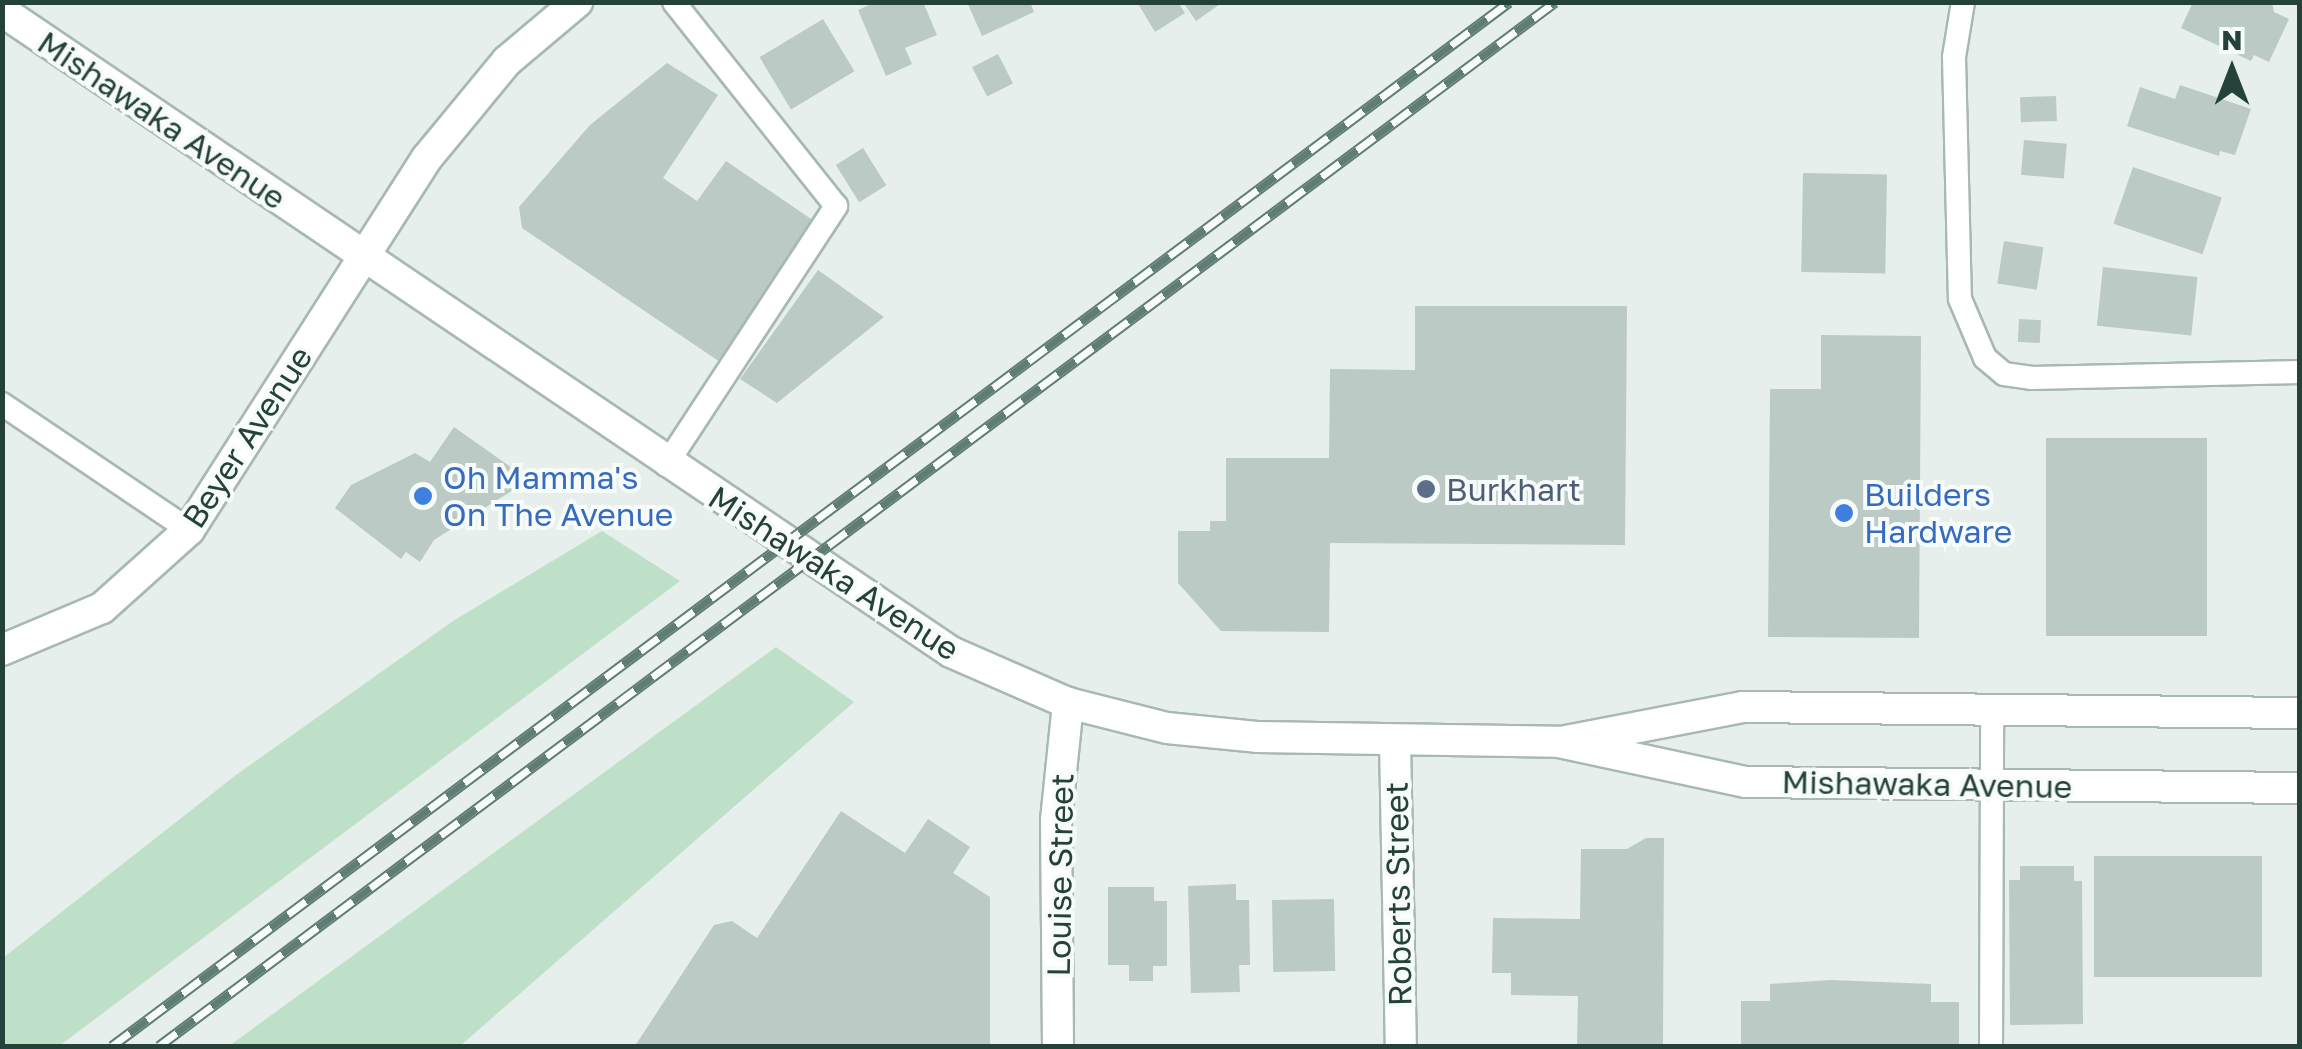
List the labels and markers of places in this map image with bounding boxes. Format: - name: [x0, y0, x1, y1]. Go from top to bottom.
- place label: Oh Mamma's On The Avenue: [443, 459, 673, 534]
- place label: Burkhart: [1446, 470, 1581, 508]
- place label: Builders Hardware: [1864, 476, 2012, 551]
- marker: Burkhart: [1415, 478, 1437, 500]
- marker: Oh Mamma's On The Avenue: [412, 485, 434, 507]
- marker: Builders Hardware: [1833, 502, 1855, 524]

